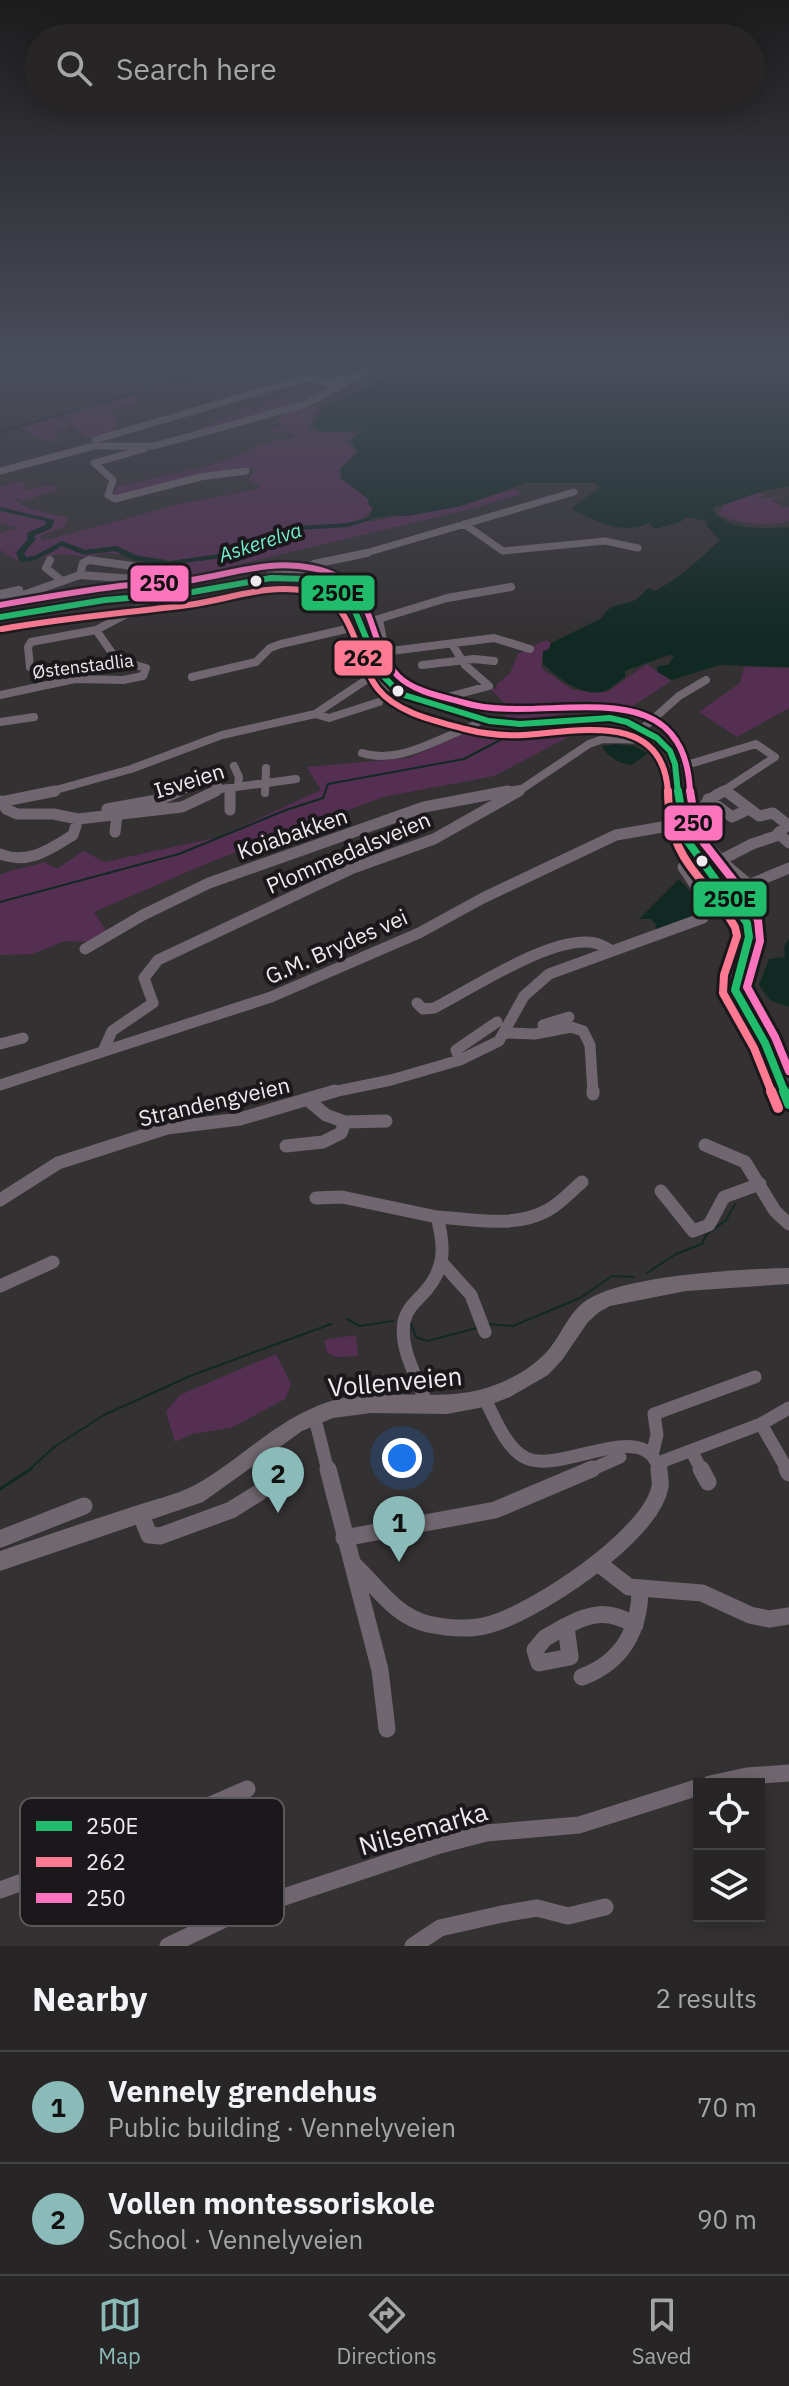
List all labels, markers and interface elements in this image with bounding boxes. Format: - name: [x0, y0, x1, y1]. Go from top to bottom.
- search box: [24, 24, 765, 112]
- icon: search: [52, 46, 96, 90]
- text: Search here: [116, 49, 277, 88]
- water label: Askerelva: [214, 516, 305, 568]
- line badge: 250: [129, 564, 190, 603]
- text: 250: [139, 568, 179, 597]
- unlabelled marker: [248, 573, 264, 589]
- line badge: 250E: [300, 574, 376, 612]
- text: 250E: [312, 578, 364, 607]
- line badge: 262: [333, 639, 394, 677]
- text: 262: [343, 643, 383, 672]
- street label: Østenstadlia: [31, 648, 135, 684]
- unlabelled marker: [390, 683, 406, 699]
- street label: Isveien: [150, 756, 228, 804]
- street label: Koiabakken: [233, 801, 351, 865]
- street label: Plommedalsveien: [261, 804, 435, 900]
- line badge: 250: [663, 804, 724, 842]
- text: 250: [673, 808, 713, 837]
- unlabelled marker: [694, 853, 710, 869]
- line badge: 250E: [692, 880, 768, 918]
- text: 250E: [704, 884, 756, 913]
- street label: G.M. Brydes vei: [260, 902, 412, 990]
- street label: Strandengveien: [135, 1069, 293, 1133]
- street label: Vollenveien: [326, 1358, 464, 1404]
- your location: [382, 1438, 422, 1478]
- pin: 2: [252, 1447, 304, 1513]
- pin: 1: [373, 1496, 425, 1562]
- map controls: [693, 1778, 765, 1922]
- button: locate: [693, 1778, 765, 1850]
- street label: Nilsemarka: [355, 1793, 491, 1863]
- legend: [20, 1798, 284, 1926]
- text: 250E: [86, 1811, 138, 1840]
- text: 262: [86, 1847, 126, 1876]
- button: layers: [693, 1850, 765, 1922]
- text: 250: [86, 1883, 126, 1912]
- text: Nearby: [32, 1976, 147, 2020]
- text: 2 results: [655, 1981, 757, 2015]
- text: Vennely grendehus: [108, 2071, 377, 2110]
- text: 1: [50, 2090, 66, 2124]
- text: 70 m: [697, 2090, 757, 2124]
- text: Public building · Vennelyveien: [108, 2110, 456, 2144]
- text: Vollen montessoriskole: [108, 2183, 435, 2222]
- text: 2: [50, 2202, 66, 2236]
- text: 90 m: [697, 2202, 757, 2236]
- text: School · Vennelyveien: [108, 2222, 363, 2256]
- tab: Map: [98, 2293, 142, 2370]
- tab: Directions: [337, 2293, 437, 2370]
- tab: Saved: [632, 2293, 691, 2370]

